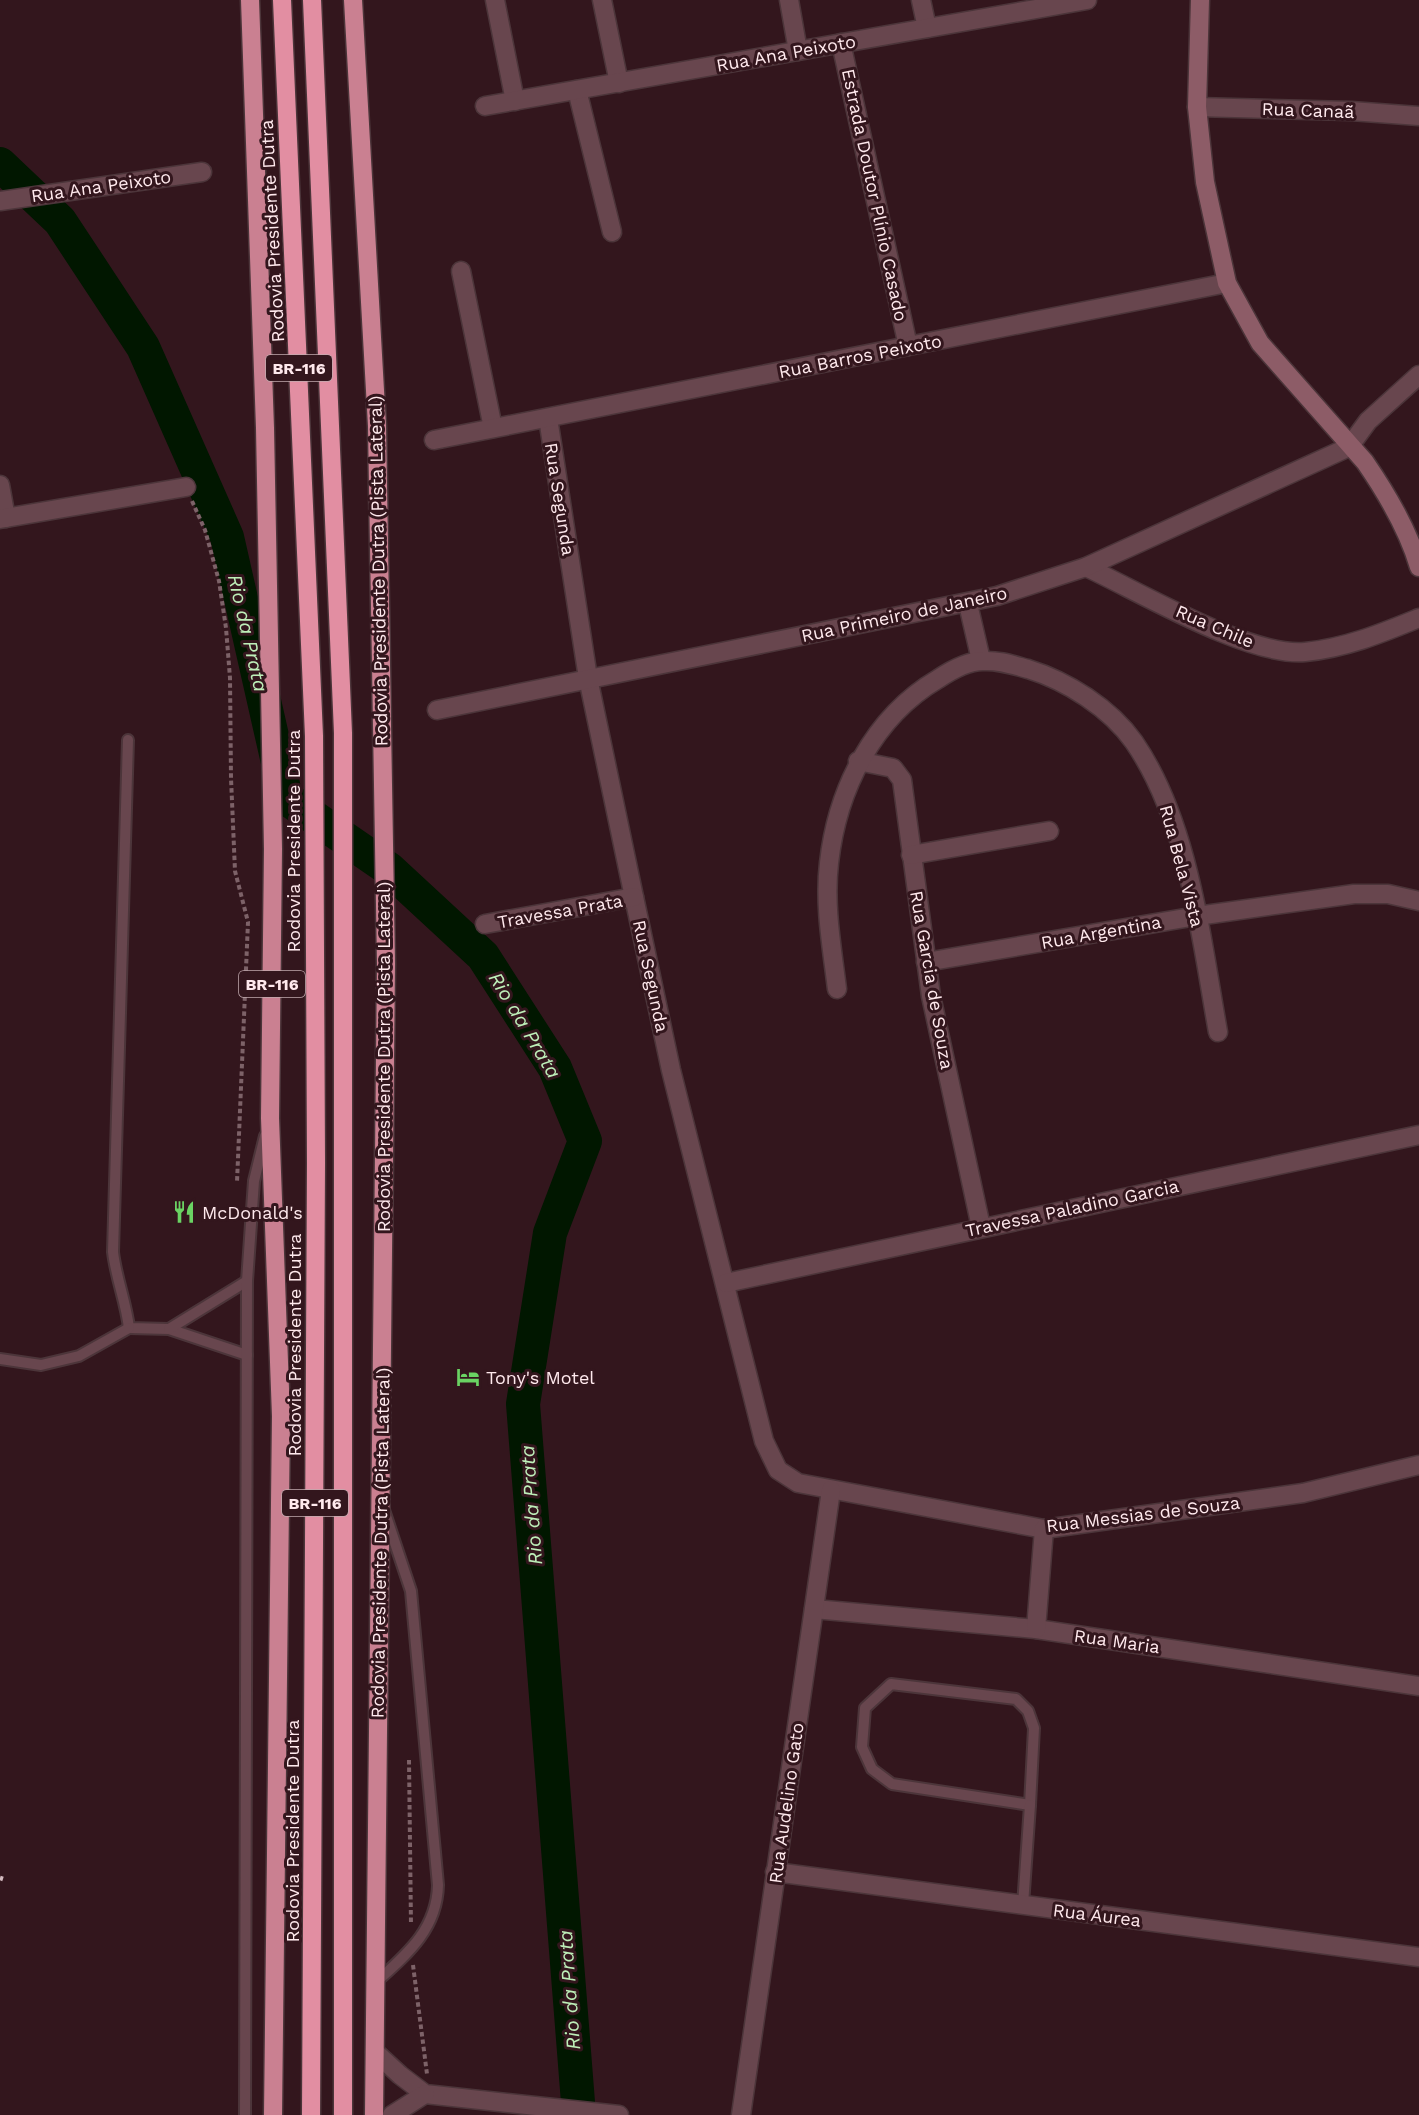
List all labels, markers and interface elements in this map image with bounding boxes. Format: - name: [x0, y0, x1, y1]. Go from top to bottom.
- street label: Rua Ana Peixoto: [715, 30, 857, 76]
- street label: Estrada Doutor Plínio Casado: [838, 67, 912, 323]
- street label: Rua Canaã: [1261, 98, 1355, 122]
- street label: Rodovia Presidente Dutra: [256, 119, 288, 343]
- street label: Rua Ana Peixoto: [30, 166, 172, 206]
- street label: Rua Barros Peixoto: [777, 330, 943, 382]
- road number: BR-116: [266, 355, 332, 381]
- street label: Rodovia Presidente Dutra (Pista Lateral): [364, 395, 392, 747]
- street label: Rua Segunda: [541, 441, 579, 557]
- water label: Rio da Prata: [223, 572, 273, 694]
- street label: Rua Primeiro de Janeiro: [799, 582, 1009, 646]
- street label: Rua Chile: [1173, 600, 1257, 652]
- street label: Rodovia Presidente Dutra: [283, 730, 304, 952]
- street label: Rua Bela Vista: [1156, 803, 1208, 929]
- street label: Rodovia Presidente Dutra (Pista Lateral): [373, 882, 394, 1232]
- street label: Rua Garcia de Souza: [906, 889, 958, 1071]
- street label: Travessa Prata: [496, 890, 624, 932]
- street label: Rua Argentina: [1039, 911, 1163, 953]
- street label: Rua Segunda: [629, 918, 673, 1034]
- water label: Rio da Prata: [484, 967, 566, 1083]
- road number: BR-116: [239, 971, 305, 997]
- street label: Travessa Paladino Garcia: [963, 1175, 1181, 1241]
- restaurant icon: McDonald's: [171, 1199, 197, 1225]
- place label: McDonald's: [202, 1202, 303, 1223]
- street label: Rodovia Presidente Dutra: [284, 1234, 305, 1456]
- hotel icon: Tony's Motel: [455, 1364, 481, 1390]
- street label: Rodovia Presidente Dutra (Pista Lateral): [366, 1367, 394, 1719]
- place label: Tony's Motel: [486, 1367, 595, 1388]
- water label: Rio da Prata: [515, 1444, 547, 1566]
- road number: BR-116: [282, 1490, 348, 1516]
- street label: Rua Messias de Souza: [1045, 1492, 1241, 1536]
- street label: Rua Maria: [1073, 1625, 1161, 1657]
- street label: Rodovia Presidente Dutra: [282, 1720, 303, 1942]
- street label: Rua Audelino Gato: [764, 1721, 808, 1885]
- street label: Rua Áurea: [1052, 1899, 1142, 1931]
- water label: Rio da Prata: [553, 1929, 585, 2051]

